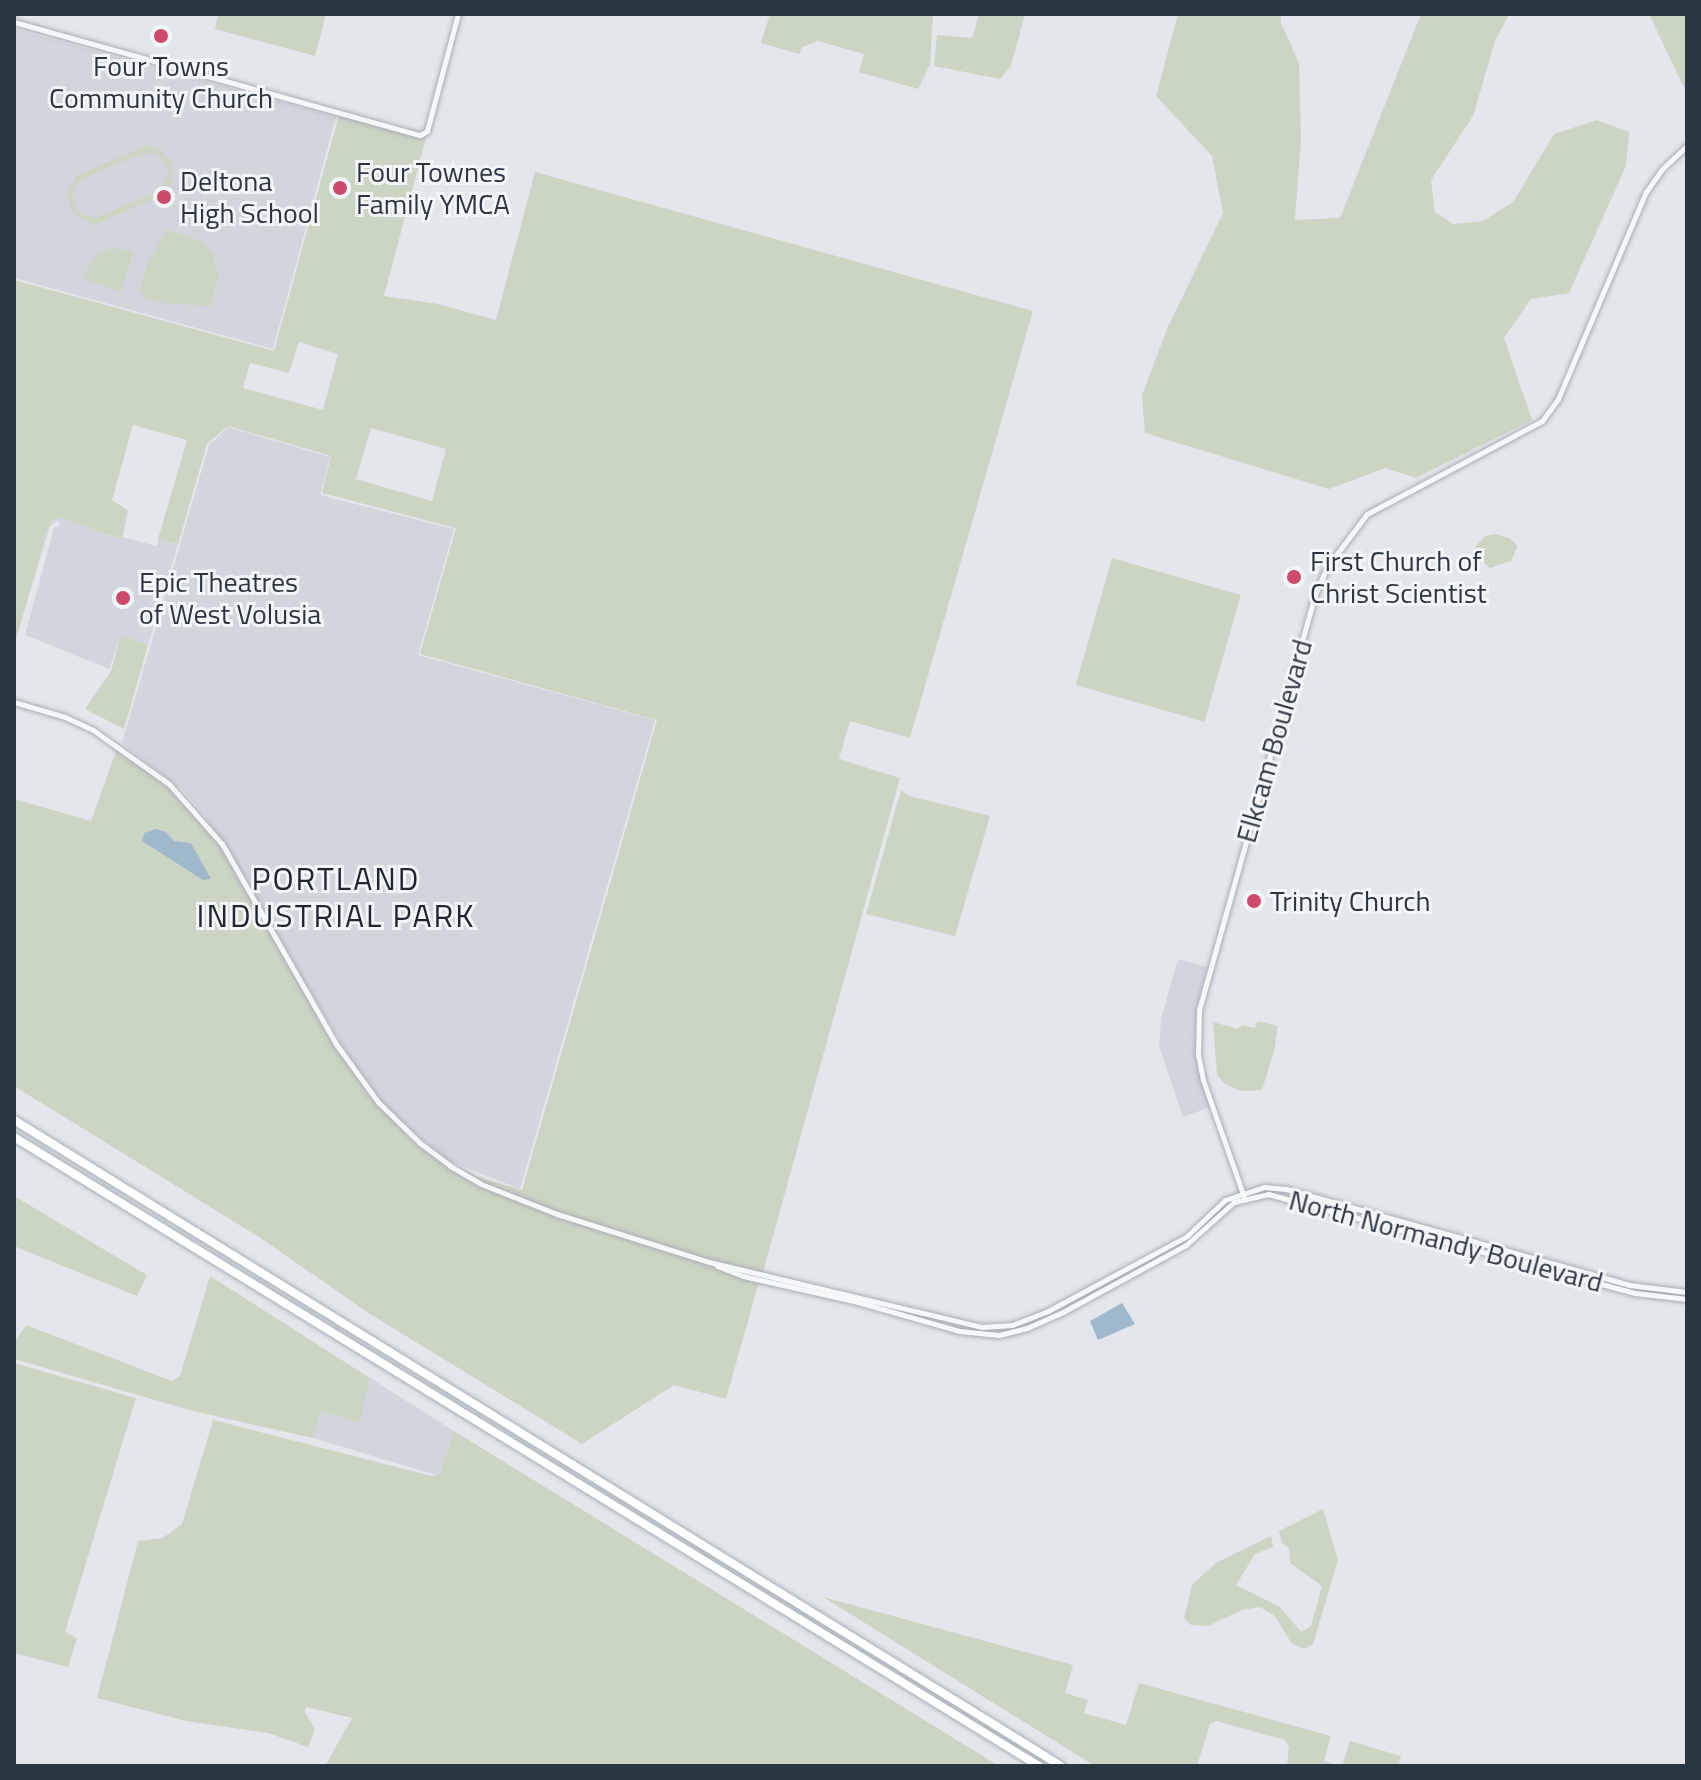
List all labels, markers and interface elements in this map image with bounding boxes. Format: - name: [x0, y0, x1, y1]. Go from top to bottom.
- marker: Four Towns Community Church: [152, 27, 170, 45]
- place label: Four Towns Community Church: [49, 49, 273, 115]
- place label: Four Townes Family YMCA: [356, 155, 510, 221]
- place label: Deltona High School: [180, 164, 319, 230]
- marker: Four Townes Family YMCA: [331, 179, 349, 197]
- marker: Deltona High School: [155, 188, 173, 206]
- place label: First Church of Christ Scientist: [1310, 544, 1487, 610]
- place label: Epic Theatres of West Volusia: [139, 565, 321, 631]
- marker: First Church of Christ Scientist: [1285, 568, 1303, 586]
- marker: Epic Theatres of West Volusia: [114, 589, 132, 607]
- street label: Elkcam Boulevard: [1229, 636, 1319, 846]
- district label: PORTLAND INDUSTRIAL PARK: [197, 860, 475, 935]
- place label: Trinity Church: [1270, 884, 1431, 918]
- marker: Trinity Church: [1245, 892, 1263, 910]
- street label: North Normandy Boulevard: [1286, 1183, 1606, 1299]

